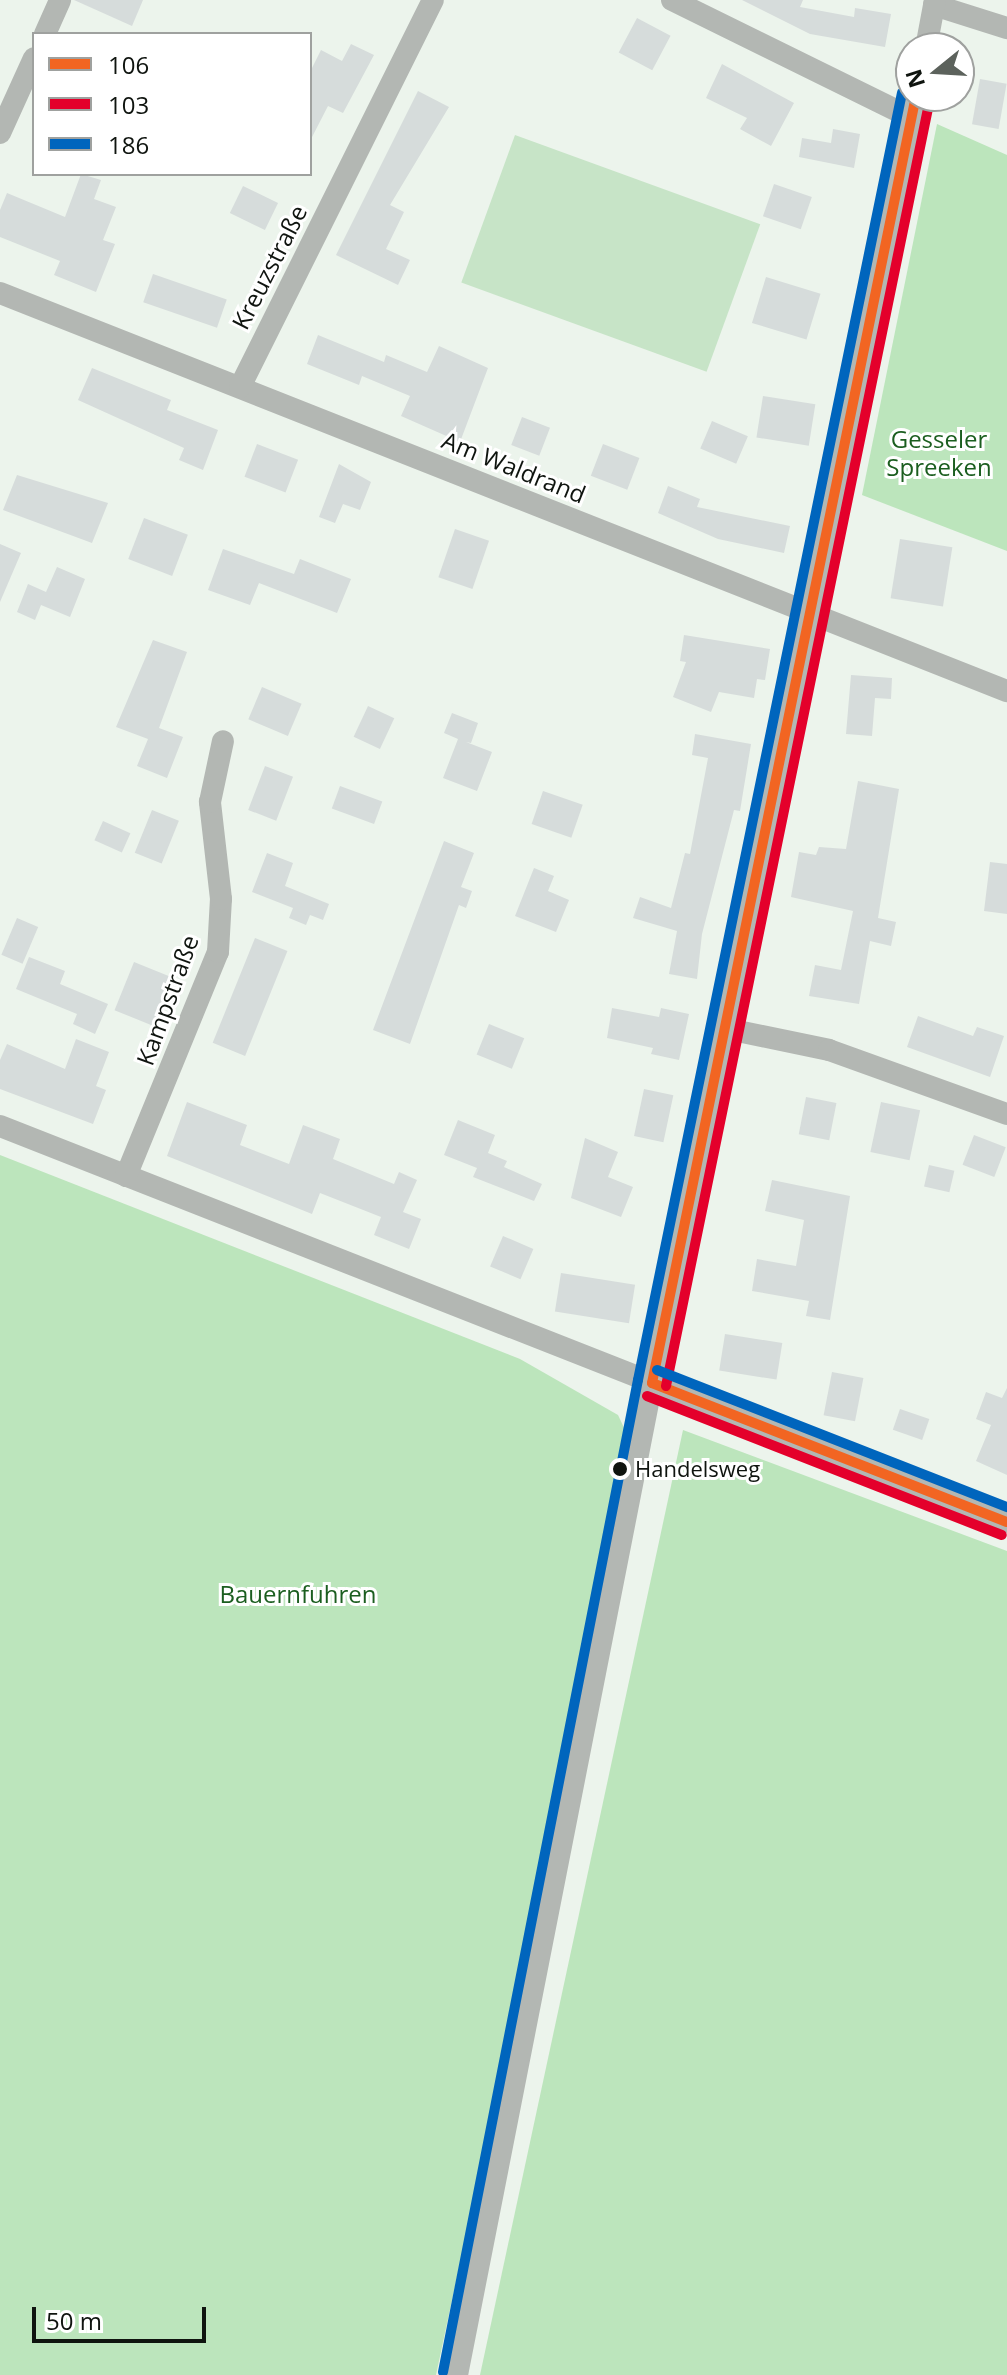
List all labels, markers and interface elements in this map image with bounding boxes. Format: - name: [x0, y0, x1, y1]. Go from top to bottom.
- legend: [32, 32, 312, 176]
- north arrow: [895, 32, 975, 112]
- text: 106: [108, 48, 149, 81]
- text: N: [897, 66, 931, 92]
- text: 103: [108, 88, 149, 121]
- text: 186: [108, 128, 149, 161]
- street label: Kreuzstraße: [225, 200, 313, 334]
- street label: Am Waldrand: [438, 425, 590, 509]
- park label: Gesseler Spreeken: [886, 425, 992, 481]
- street label: Kampstraße: [130, 931, 204, 1069]
- place label: Handelsweg: [635, 1456, 760, 1482]
- marker: Handelsweg: [612, 1461, 628, 1477]
- park label: Bauernfuhren: [219, 1580, 377, 1608]
- scale bar: [36, 2291, 210, 2341]
- text: 50 m: [46, 2304, 102, 2337]

